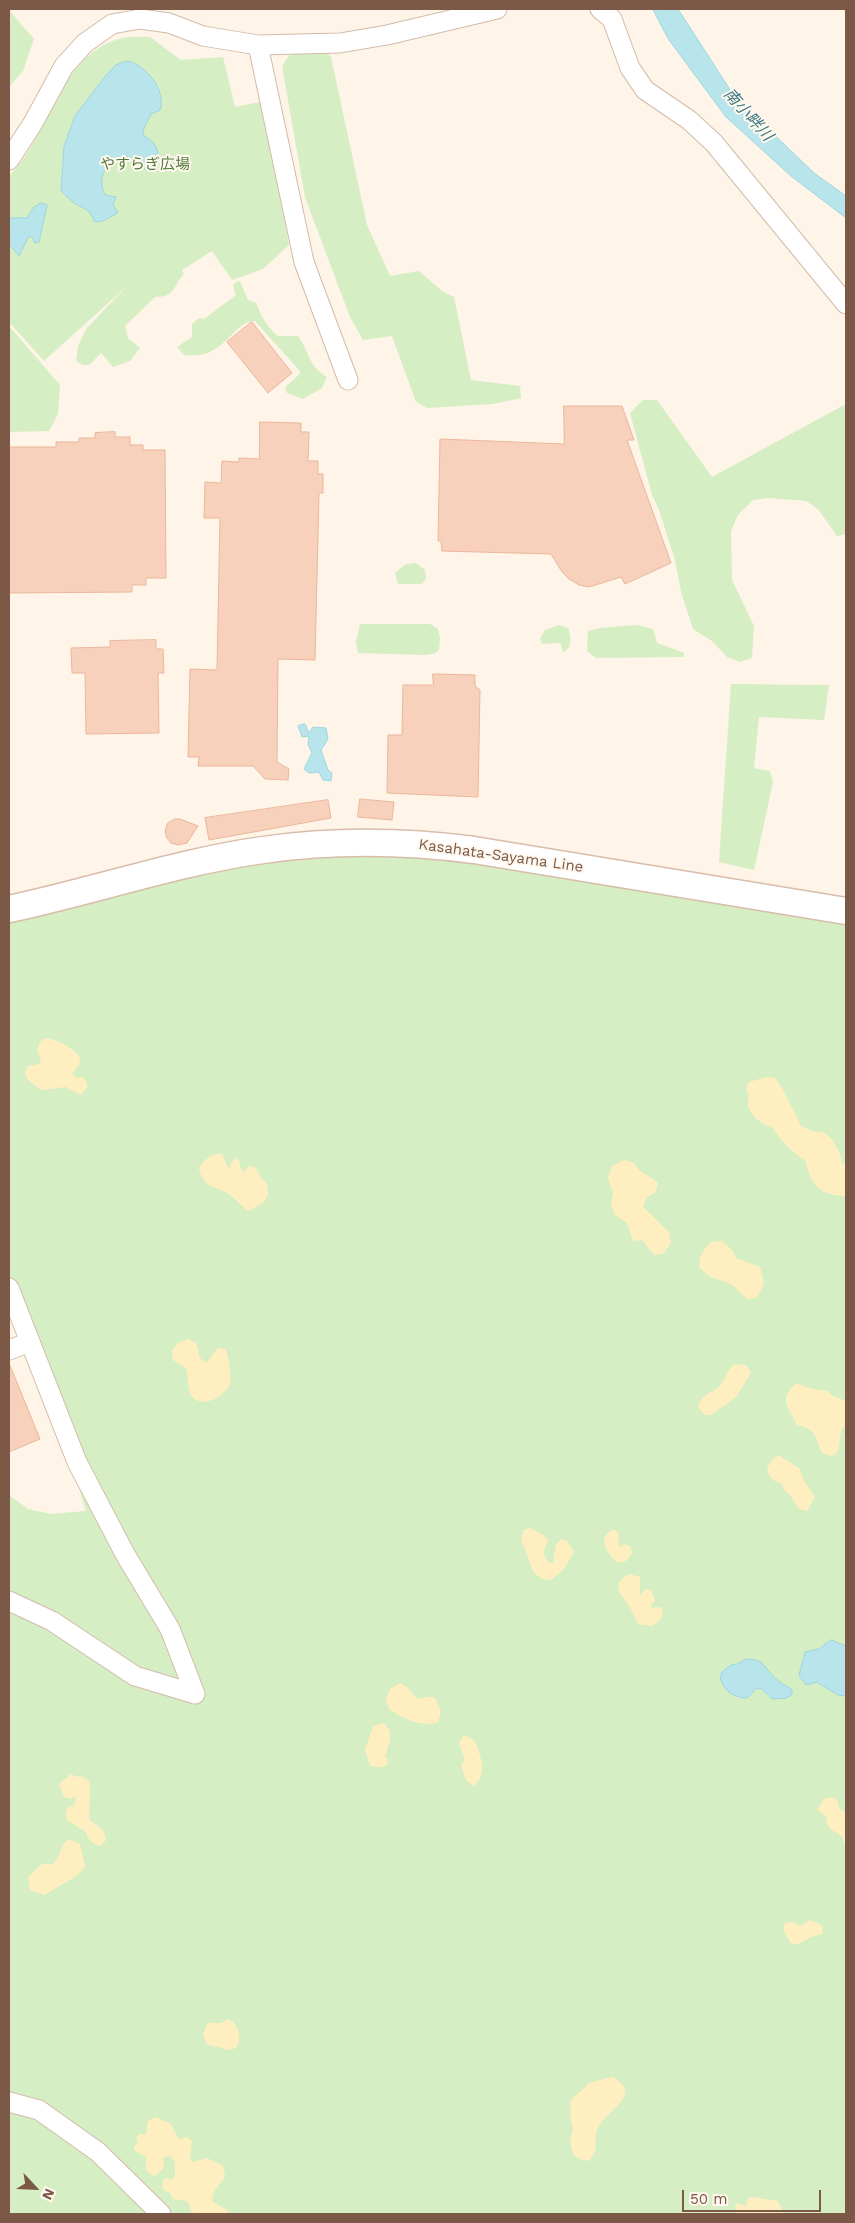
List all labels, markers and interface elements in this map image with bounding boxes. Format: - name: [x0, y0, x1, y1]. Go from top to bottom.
- water label: 南小畔川: [719, 85, 777, 145]
- park label: やすらぎ広場: [100, 156, 190, 174]
- street label: Kasahata-Sayama Line: [417, 836, 585, 876]
- north arrow: [10, 2163, 60, 2213]
- scale bar: [685, 2180, 824, 2212]
- text: N: [39, 2186, 58, 2202]
- text: 50 m: [690, 2190, 727, 2208]

